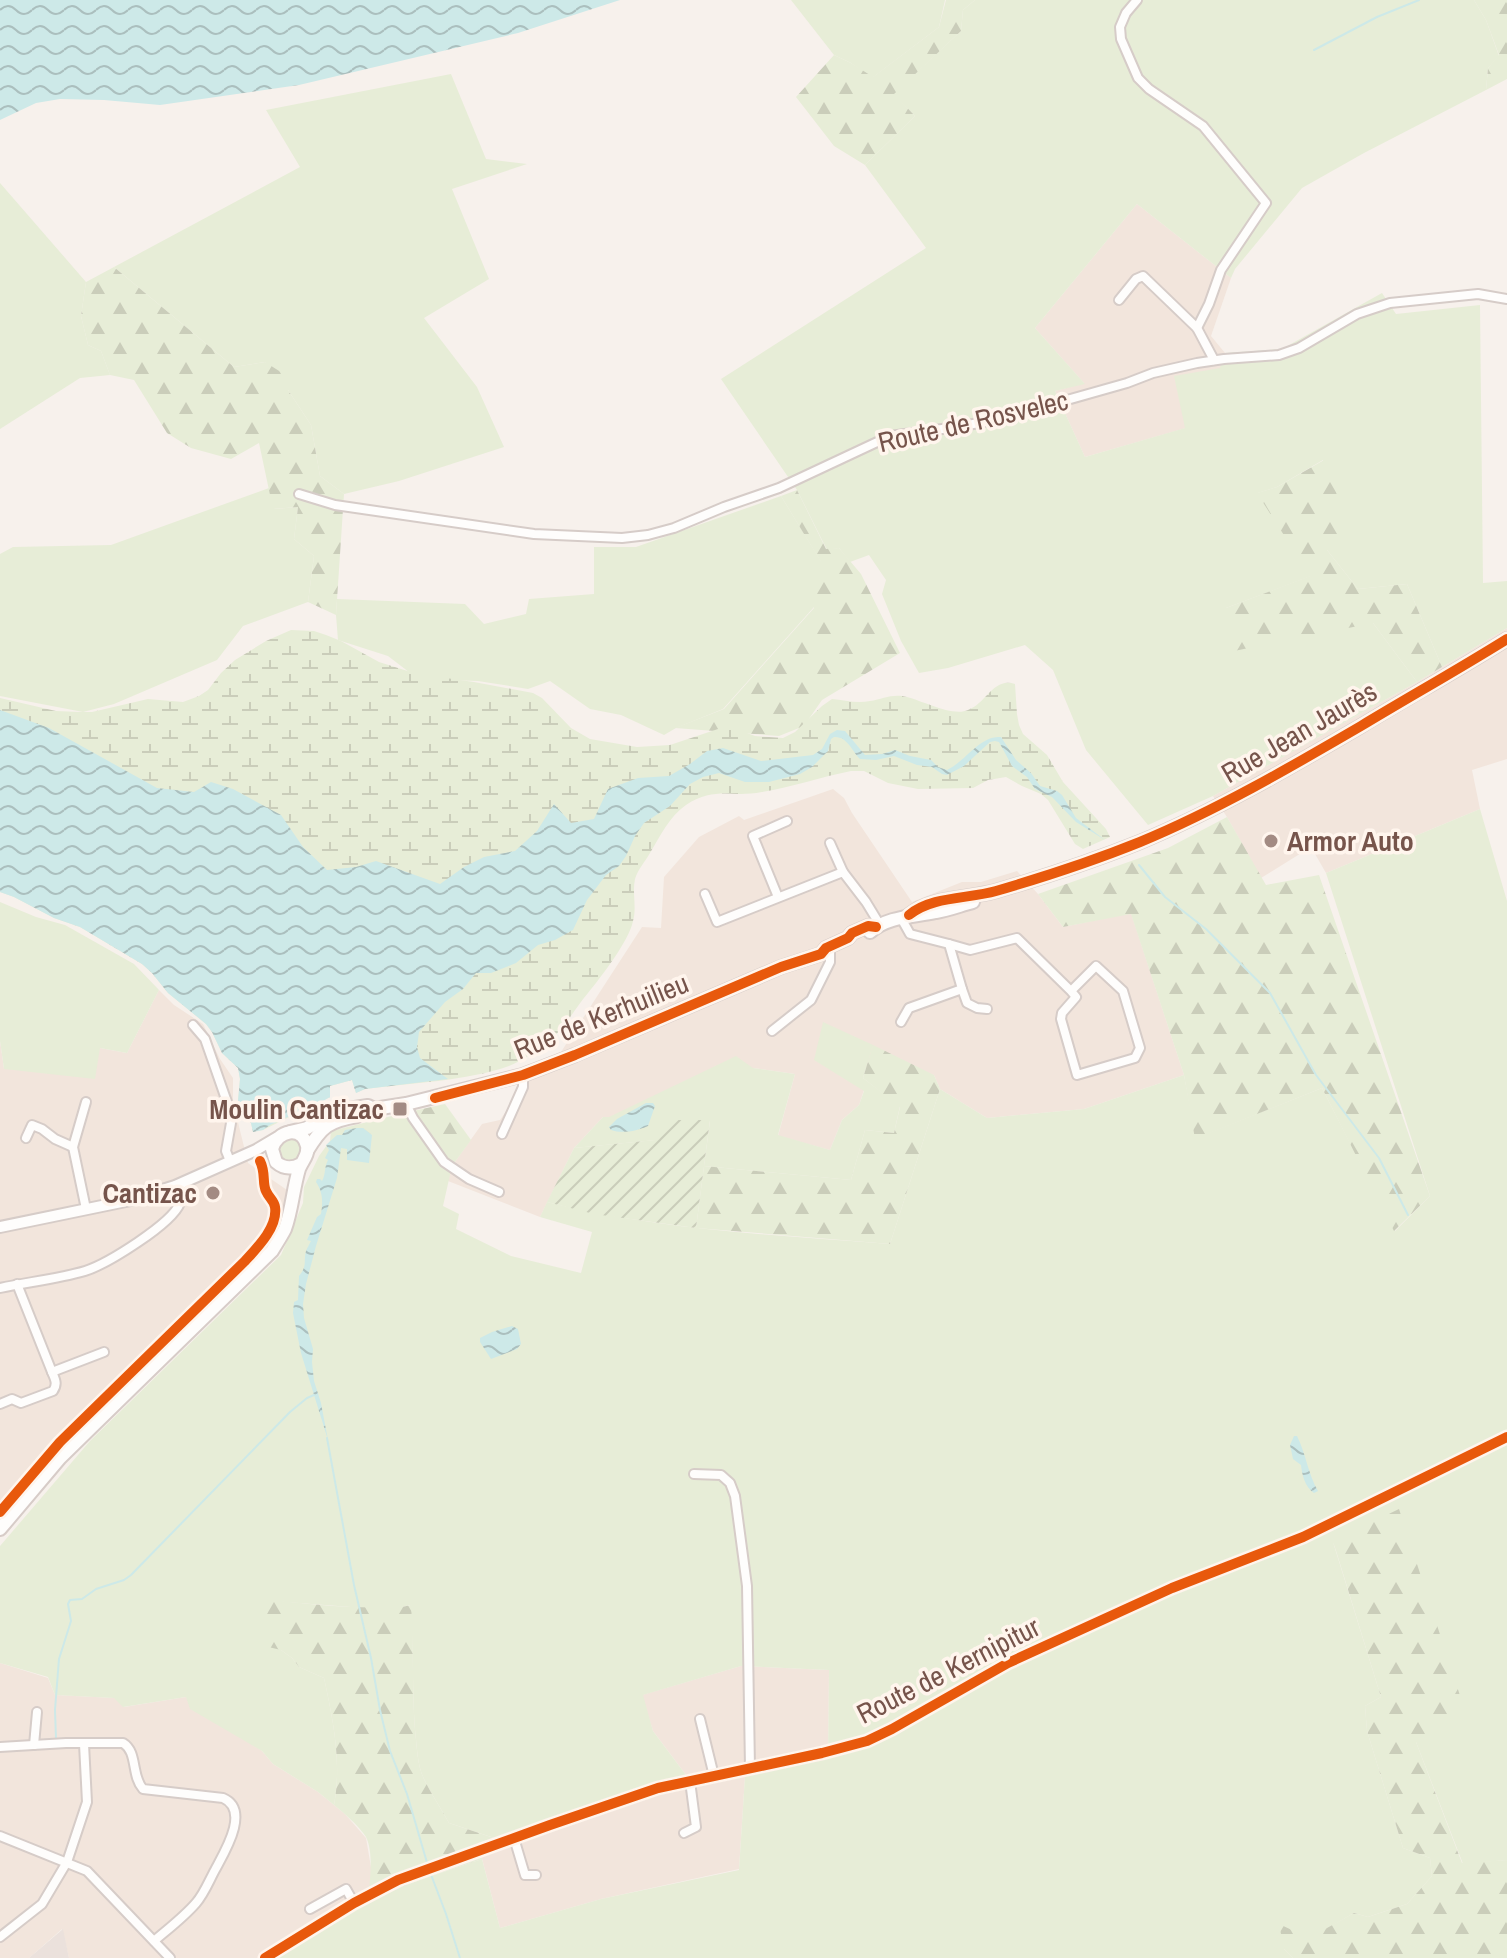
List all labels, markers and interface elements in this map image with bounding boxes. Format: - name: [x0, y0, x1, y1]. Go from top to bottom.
- street label: Route de Rosvelec: [874, 381, 1072, 461]
- street label: Rue Jean Jaurès: [1214, 672, 1384, 792]
- place label: Armor Auto: [1287, 822, 1414, 860]
- marker: Armor Auto: [1262, 832, 1280, 850]
- street label: Rue de Kerhuilieu: [508, 964, 694, 1068]
- place label: Moulin Cantizac: [209, 1090, 384, 1128]
- marker: Moulin Cantizac: [391, 1100, 409, 1118]
- place label: Cantizac: [103, 1174, 197, 1212]
- marker: Cantizac: [204, 1184, 222, 1202]
- street label: Route de Kernipitur: [850, 1607, 1046, 1732]

